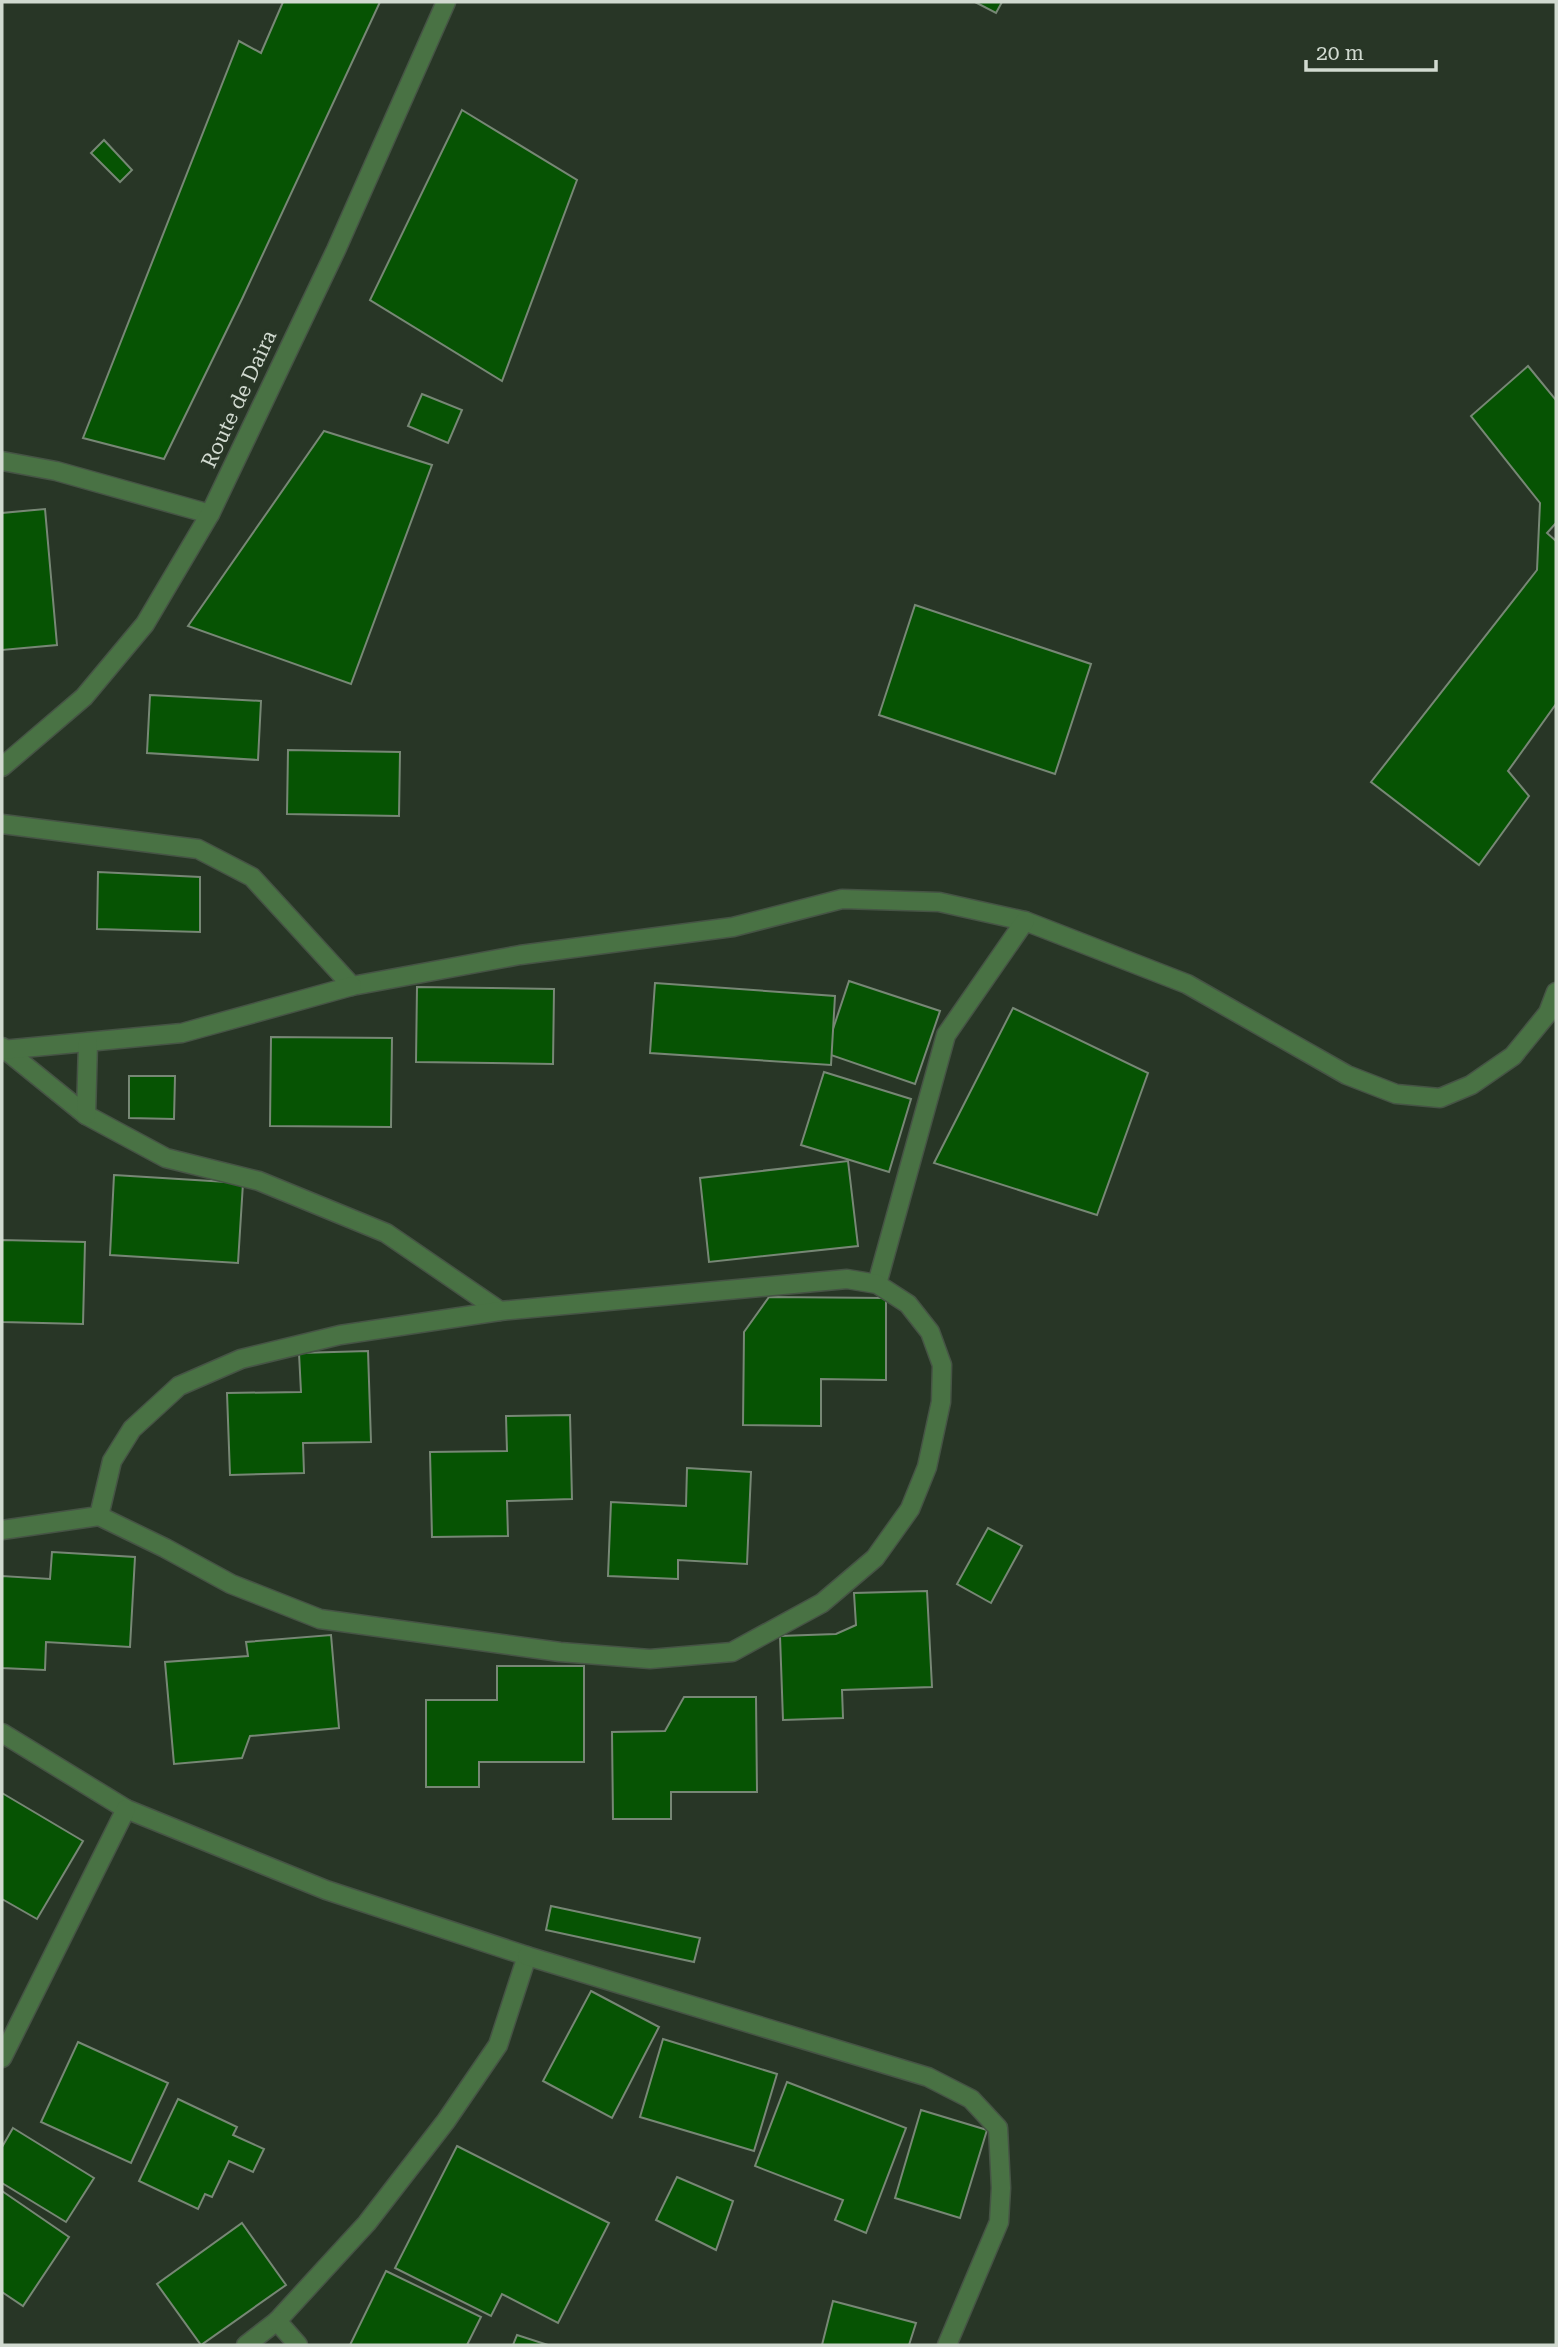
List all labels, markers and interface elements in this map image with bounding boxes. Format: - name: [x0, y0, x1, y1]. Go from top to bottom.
- scale bar: [1306, 28, 1436, 72]
- text: 20 m: [1316, 41, 1364, 65]
- street label: Route de Daira: [197, 326, 282, 472]

